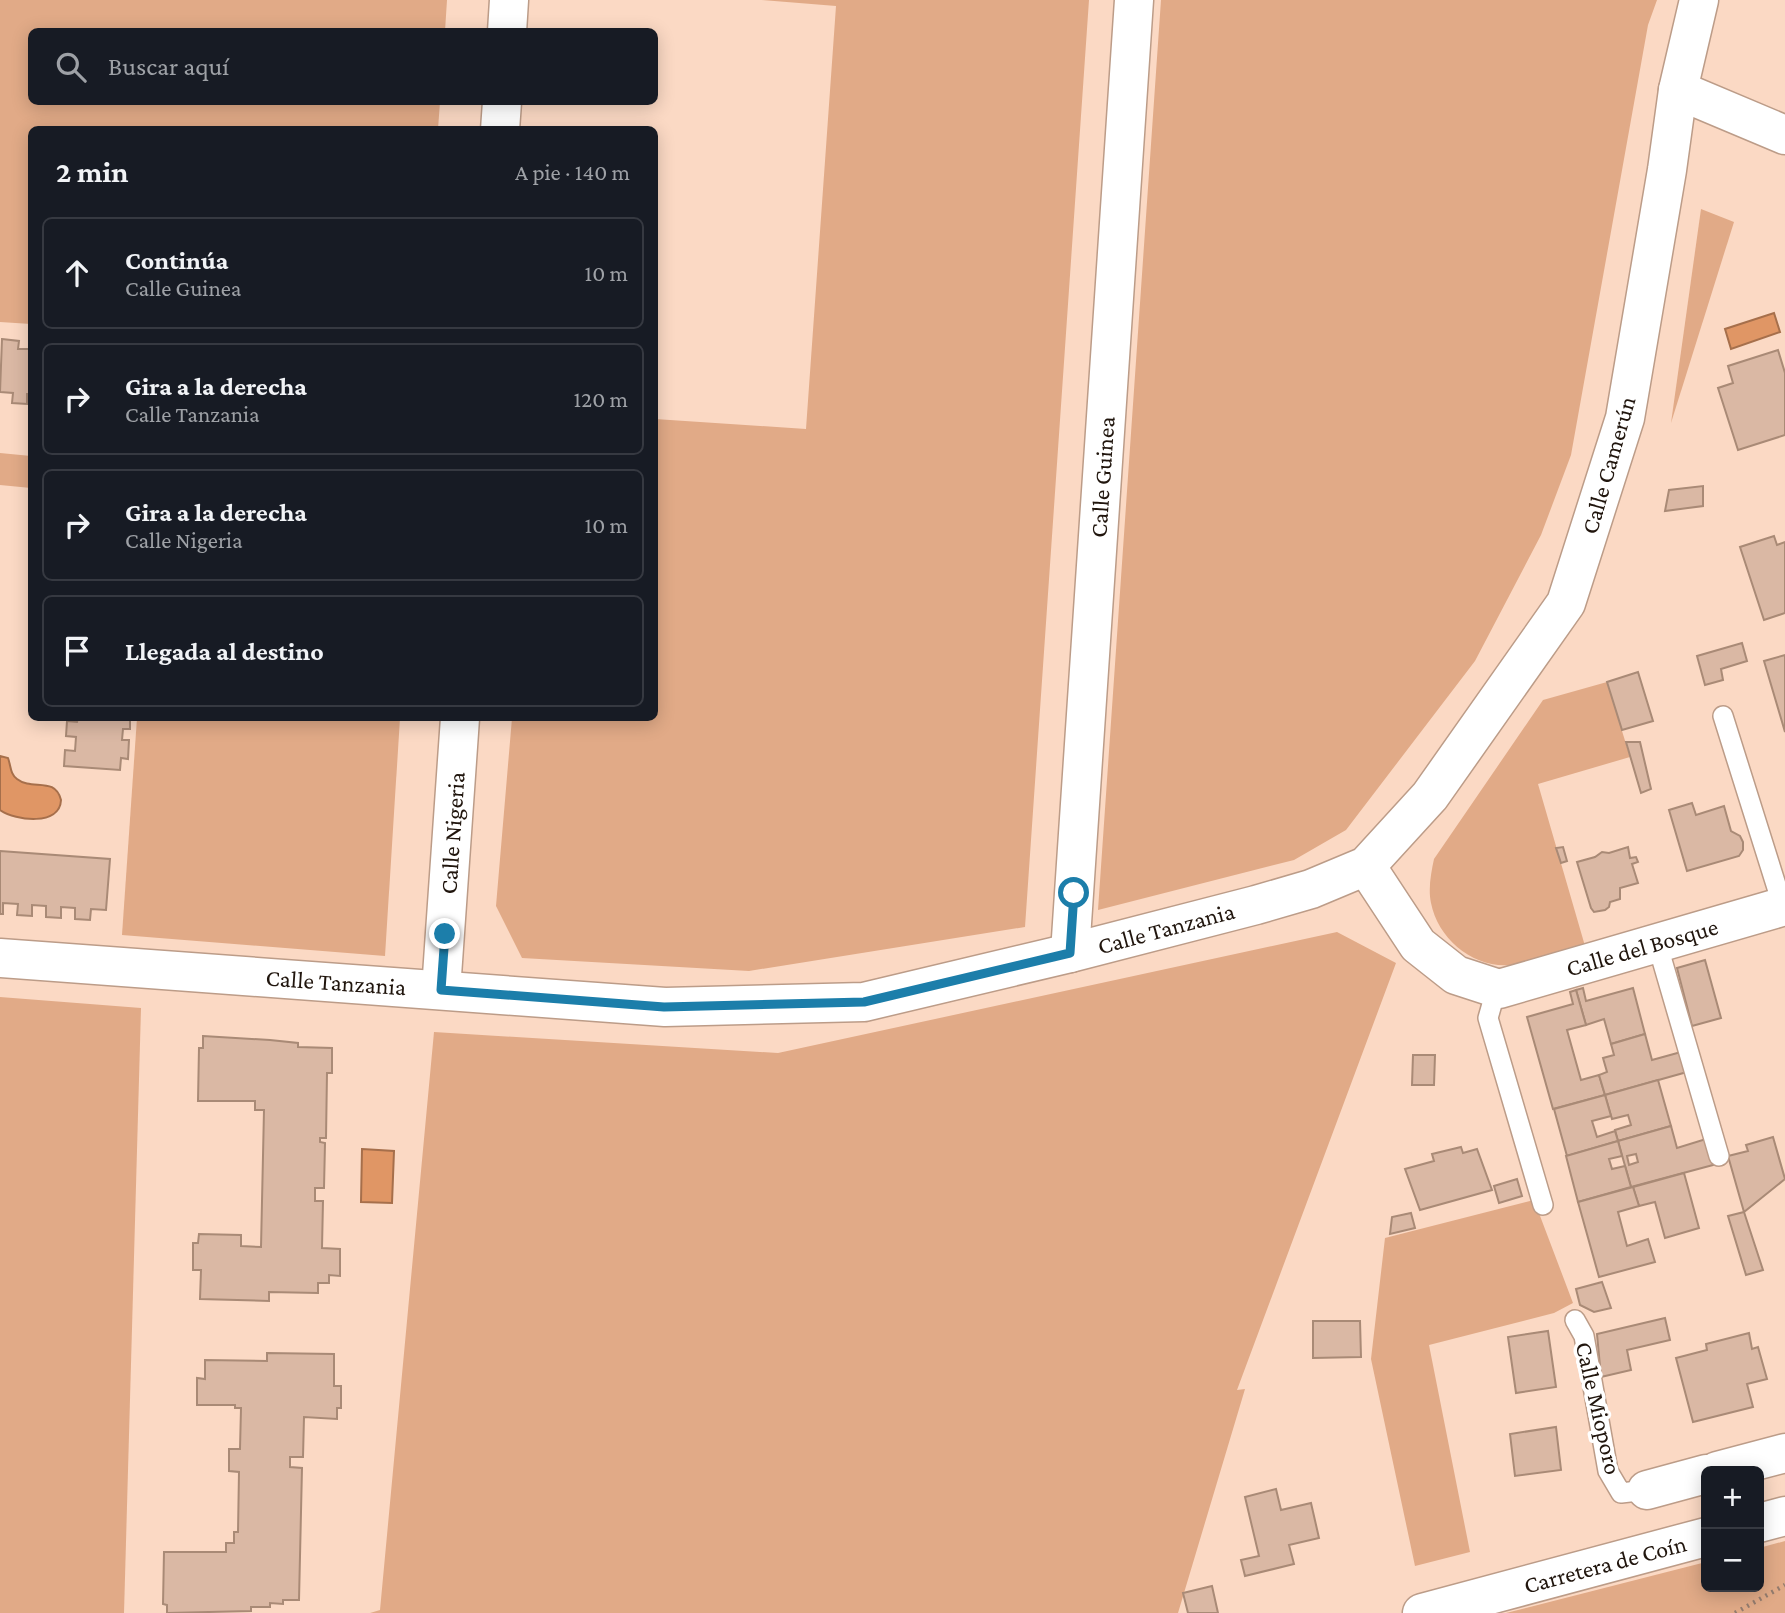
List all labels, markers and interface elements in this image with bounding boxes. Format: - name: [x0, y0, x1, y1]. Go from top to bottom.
- search box: [28, 28, 658, 105]
- icon: search: [52, 48, 90, 86]
- text: Buscar aquí: [108, 52, 229, 81]
- text: 2 min: [56, 155, 128, 188]
- text: A pie · 140 m: [515, 159, 630, 185]
- text: Continúa: [125, 246, 228, 275]
- icon: ahead: [58, 254, 96, 292]
- text: 10 m: [585, 260, 628, 286]
- text: Calle Guinea: [125, 275, 241, 301]
- text: Gira a la derecha: [125, 372, 307, 401]
- icon: right: [58, 380, 96, 418]
- text: 120 m: [574, 386, 628, 412]
- street label: Calle Camerún: [1575, 393, 1641, 537]
- text: Calle Tanzania: [125, 401, 260, 427]
- street label: Calle Guinea: [1084, 415, 1120, 539]
- text: Gira a la derecha: [125, 498, 307, 527]
- icon: right: [58, 506, 96, 544]
- text: 10 m: [585, 512, 628, 538]
- text: Calle Nigeria: [125, 527, 243, 553]
- icon: arrive: [58, 632, 96, 670]
- text: Llegada al destino: [125, 637, 324, 666]
- street label: Calle Nigeria: [434, 771, 470, 895]
- route start: [1058, 877, 1089, 908]
- street label: Calle Tanzania: [1095, 897, 1237, 959]
- street label: Calle del Bosque: [1563, 912, 1721, 982]
- route end: [429, 918, 460, 949]
- street label: Calle Tanzania: [265, 964, 407, 1000]
- street label: Calle Mioporo: [1571, 1339, 1627, 1477]
- map controls: [1701, 1466, 1764, 1592]
- button: +: [1701, 1466, 1764, 1529]
- street label: Carretera de Coín: [1521, 1529, 1689, 1599]
- button: −: [1701, 1529, 1764, 1592]

